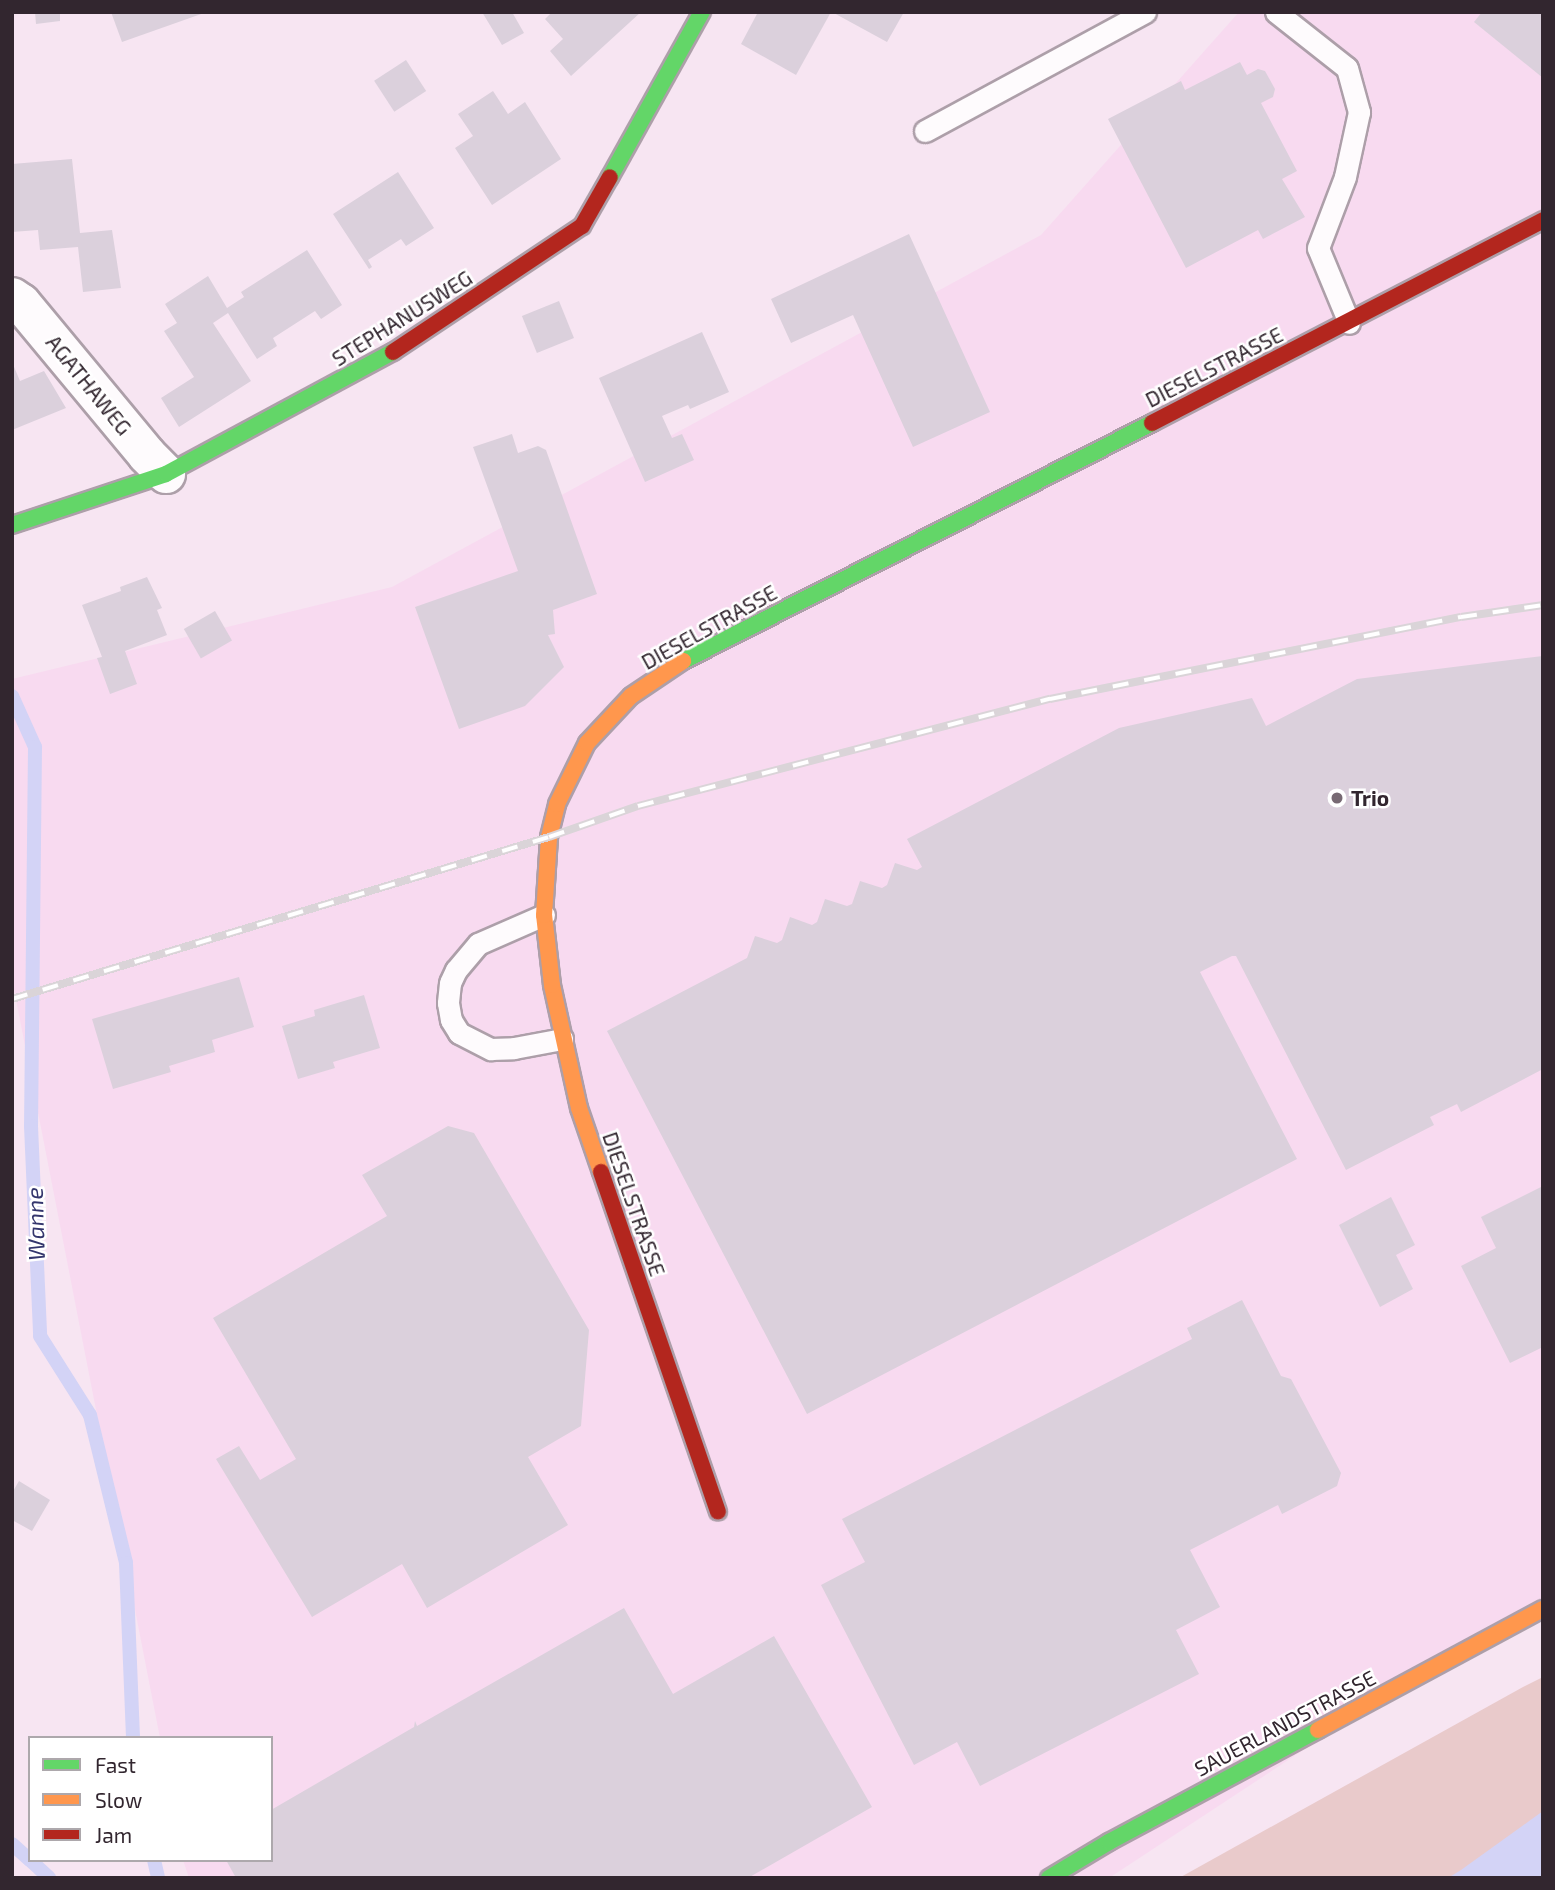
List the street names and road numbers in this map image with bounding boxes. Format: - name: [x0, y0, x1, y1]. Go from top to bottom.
- street label: STEPHANUSWEG: [327, 265, 477, 371]
- street label: DIESELSTRASSE: [1141, 322, 1287, 412]
- street label: AGATHAWEG: [41, 330, 137, 440]
- street label: DIESELSTRASSE: [637, 579, 781, 675]
- street label: DIESELSTRASSE: [598, 1129, 670, 1279]
- street label: SAUERLANDSTRASSE: [1190, 1665, 1380, 1781]

